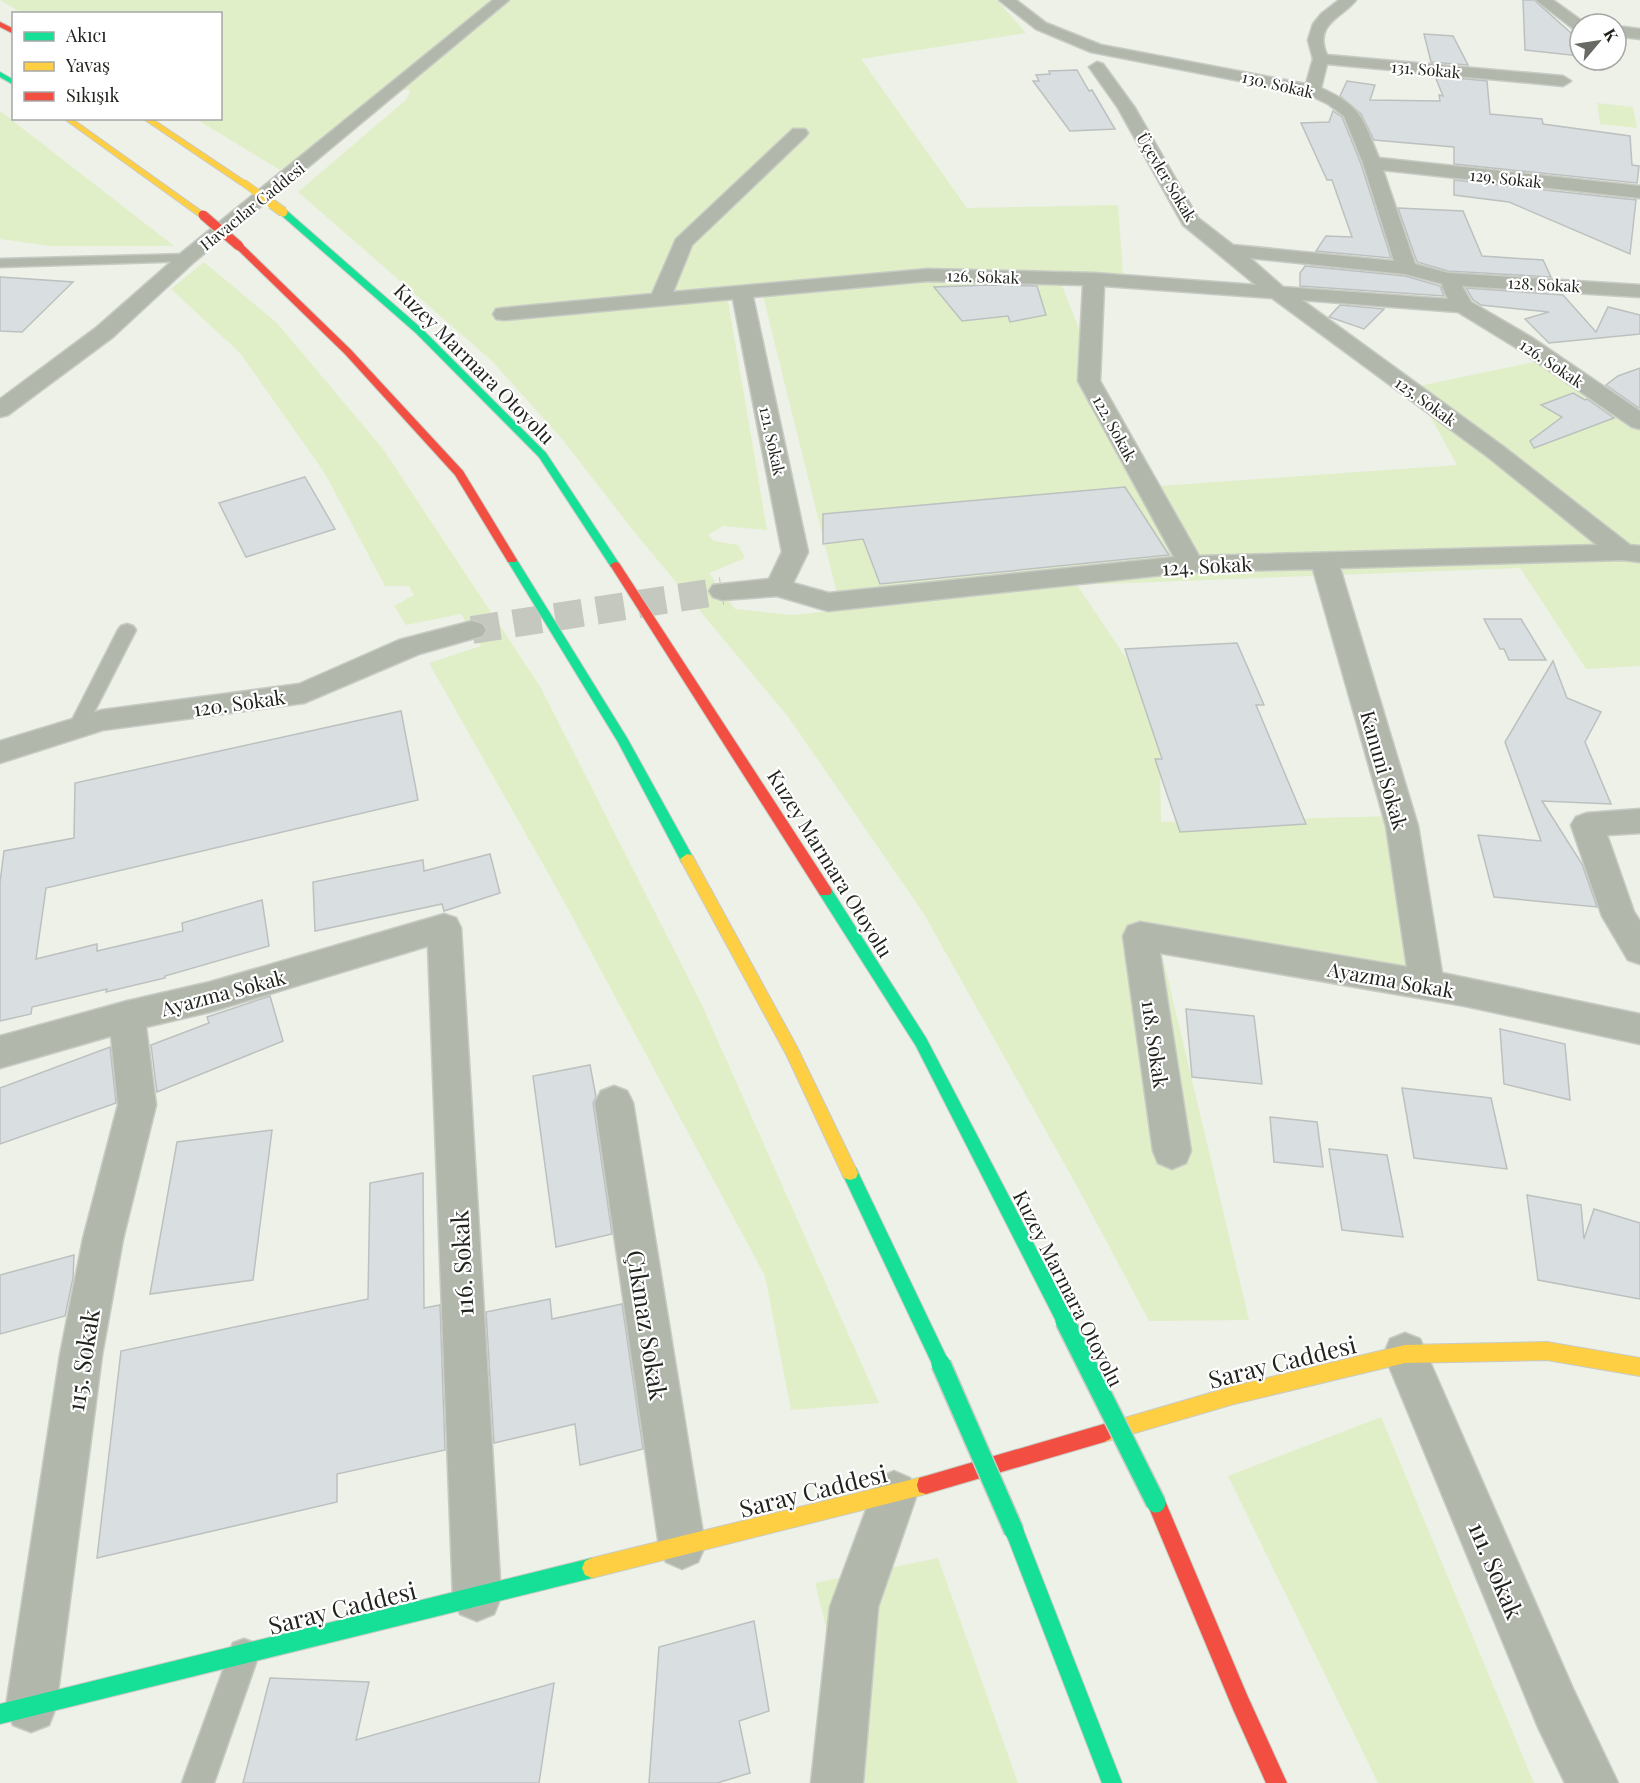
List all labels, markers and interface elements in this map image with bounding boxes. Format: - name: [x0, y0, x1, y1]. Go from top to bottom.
- legend: [12, 12, 222, 120]
- north arrow: [1568, 12, 1628, 72]
- text: Akıcı: [65, 23, 107, 47]
- text: K: [1600, 24, 1624, 45]
- text: Yavaş: [65, 53, 110, 77]
- street label: 131. Sokak: [1390, 56, 1462, 83]
- street label: 130. Sokak: [1240, 66, 1316, 103]
- text: Sıkışık: [66, 83, 119, 107]
- street label: Üçevler Sokak: [1132, 129, 1202, 225]
- street label: Havacılar Caddesi: [195, 157, 309, 255]
- street label: 129. Sokak: [1469, 164, 1543, 192]
- street label: 126. Sokak: [946, 264, 1020, 288]
- street label: 128. Sokak: [1507, 272, 1581, 296]
- street label: Kuzey Marmara Otoyolu: [389, 277, 561, 449]
- street label: 126. Sokak: [1516, 334, 1588, 392]
- street label: 125. Sokak: [1391, 372, 1461, 430]
- street label: 122. Sokak: [1088, 391, 1142, 465]
- street label: 121. Sokak: [755, 404, 791, 478]
- street label: 124. Sokak: [1161, 549, 1253, 581]
- street label: 120. Sokak: [191, 682, 287, 722]
- street label: Kanuni Sokak: [1355, 707, 1415, 833]
- street label: Kuzey Marmara Otoyolu: [762, 764, 900, 962]
- street label: Ayazma Sokak: [1325, 954, 1456, 1003]
- street label: Ayazma Sokak: [157, 962, 288, 1022]
- street label: 118. Sokak: [1136, 998, 1176, 1090]
- street label: Kuzey Marmara Otoyolu: [1008, 1185, 1130, 1391]
- street label: 116. Sokak: [442, 1208, 480, 1317]
- street label: Çıkmaz Sokak: [620, 1248, 676, 1403]
- street label: 115. Sokak: [58, 1306, 106, 1414]
- street label: Saray Caddesi: [1205, 1327, 1359, 1395]
- street label: Saray Caddesi: [736, 1456, 890, 1524]
- street label: 111. Sokak: [1462, 1517, 1532, 1624]
- street label: Saray Caddesi: [265, 1573, 419, 1641]

